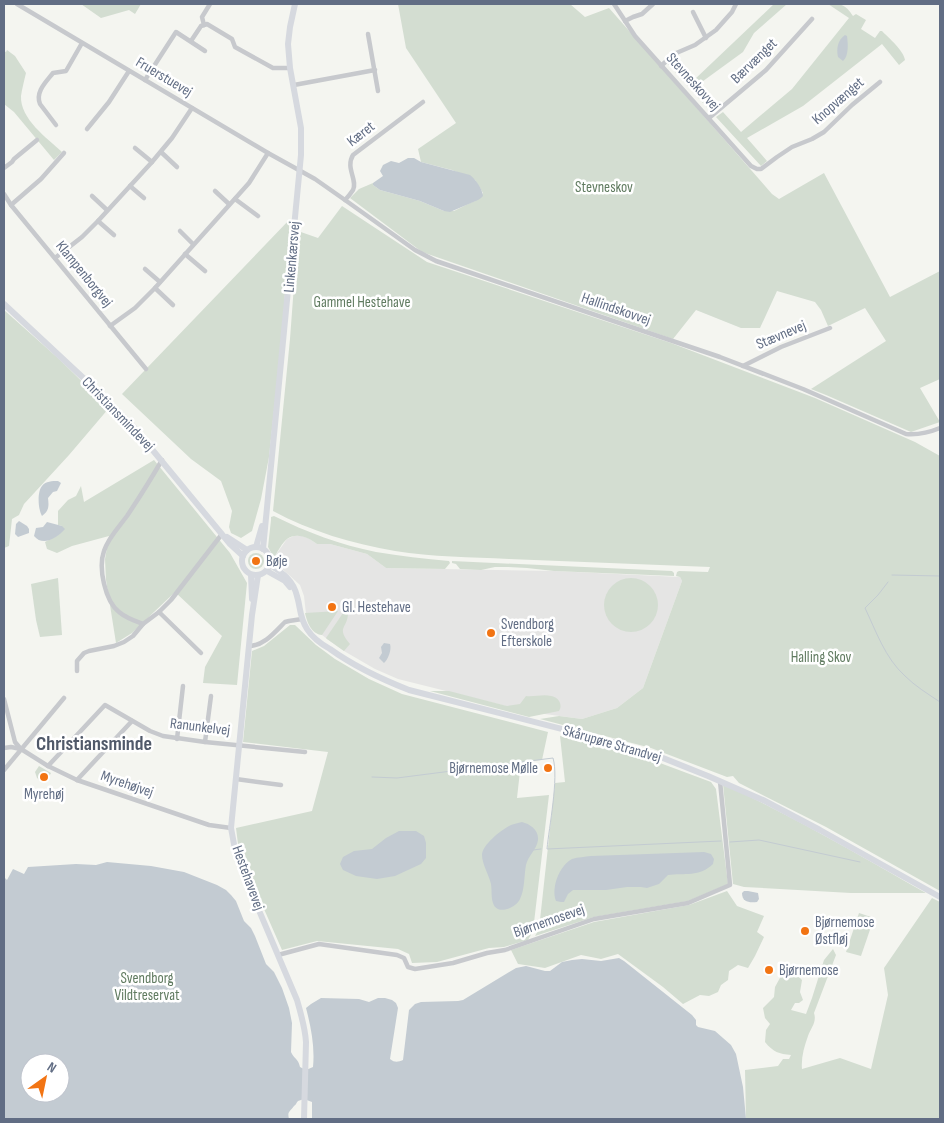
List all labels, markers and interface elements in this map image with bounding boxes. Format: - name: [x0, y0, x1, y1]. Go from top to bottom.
- street label: Bærvænget: [727, 34, 782, 88]
- street label: Stevneskovvej: [662, 49, 724, 115]
- street label: Fruerstuevej: [132, 53, 196, 102]
- street label: Knopvænget: [808, 73, 868, 129]
- street label: Kæret: [343, 117, 379, 151]
- park label: Stevneskov: [575, 178, 633, 197]
- street label: Linkenkærsvej: [279, 220, 305, 293]
- street label: Klampenborgvej: [51, 237, 117, 311]
- street label: Hallindskovvej: [579, 288, 653, 330]
- park label: Gammel Hestehave: [314, 293, 410, 312]
- street label: Stævnevej: [753, 316, 809, 354]
- street label: Christiansmindevej: [78, 373, 159, 456]
- place label: Bøje: [266, 552, 288, 571]
- marker: Bøje: [250, 555, 262, 567]
- place label: Gl. Hestehave: [342, 598, 411, 617]
- marker: Gl. Hestehave: [326, 601, 338, 613]
- place label: Svendborg Efterskole: [501, 615, 554, 651]
- marker: Svendborg Efterskole: [485, 627, 497, 639]
- park label: Halling Skov: [791, 648, 852, 667]
- street label: Ranunkelvej: [169, 714, 231, 740]
- street label: Skårupøre Strandvej: [561, 721, 664, 767]
- district label: Christiansminde: [36, 732, 152, 756]
- place label: Bjørnemose Mølle: [449, 759, 538, 778]
- marker: Bjørnemose Mølle: [542, 762, 554, 774]
- street label: Myrehøjvej: [98, 766, 156, 802]
- marker: Myrehøj: [38, 771, 50, 783]
- place label: Myrehøj: [24, 785, 64, 804]
- street label: Hestehavevej: [228, 843, 269, 913]
- street label: Bjørnemosevej: [511, 900, 587, 942]
- place label: Bjørnemose Østfløj: [815, 913, 875, 949]
- marker: Bjørnemose Østfløj: [799, 925, 811, 937]
- place label: Bjørnemose: [779, 961, 839, 980]
- marker: Bjørnemose: [763, 964, 775, 976]
- park label: Svendborg Vildtreservat: [114, 969, 180, 1005]
- north arrow: [20, 1053, 70, 1103]
- text: N: [44, 1058, 60, 1077]

